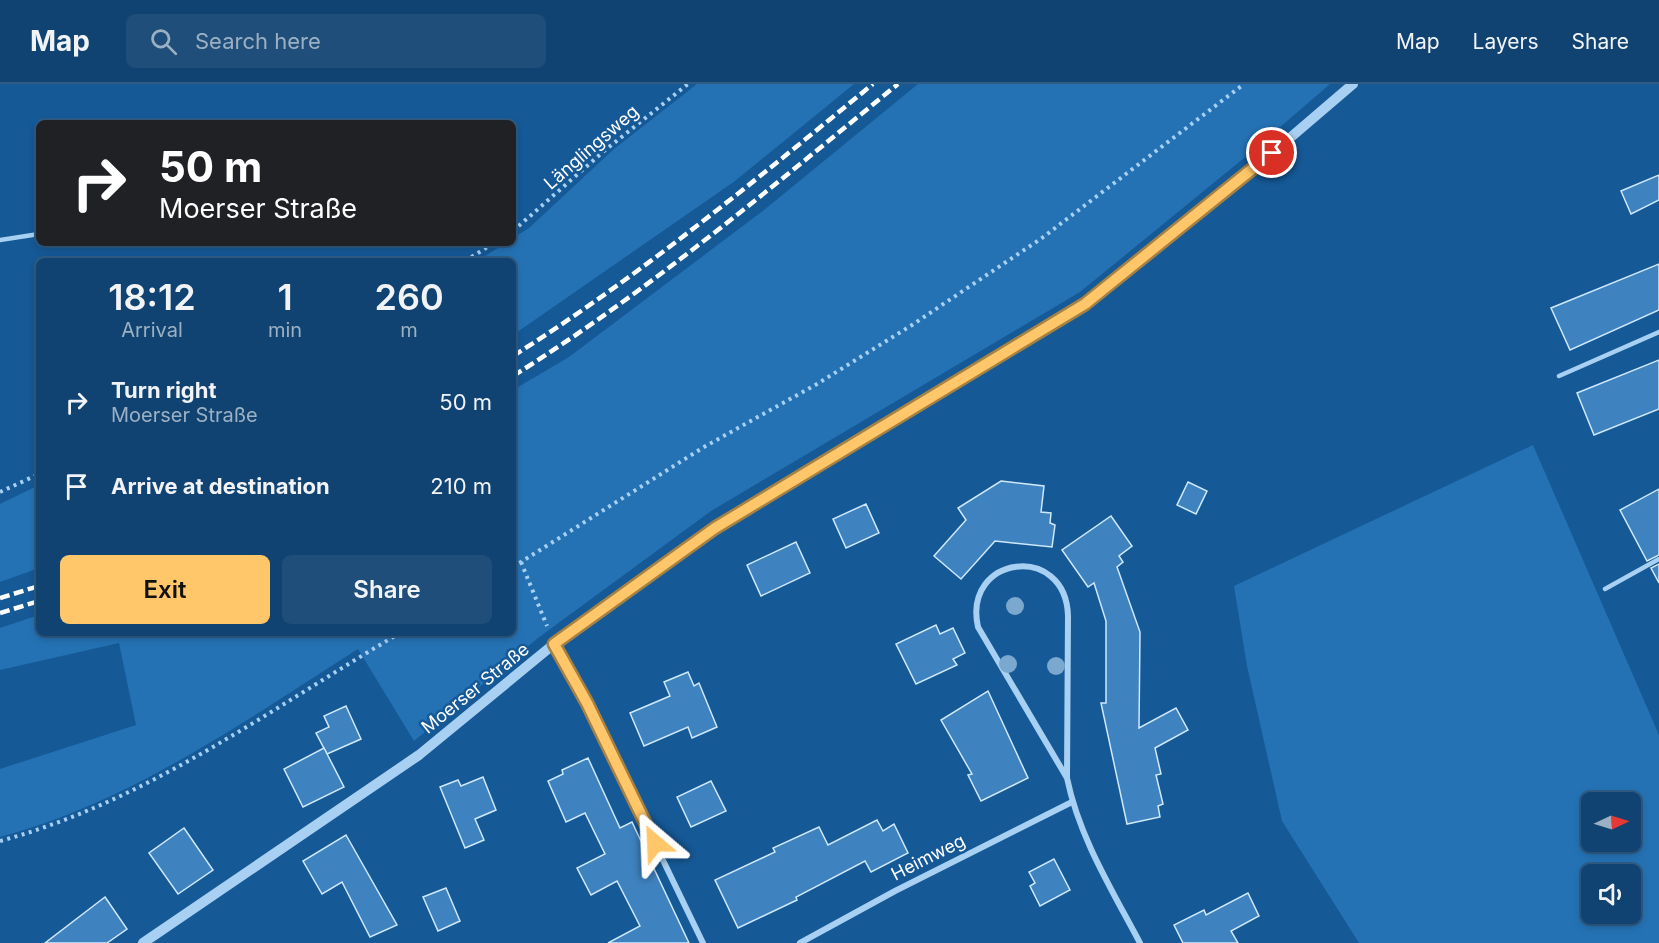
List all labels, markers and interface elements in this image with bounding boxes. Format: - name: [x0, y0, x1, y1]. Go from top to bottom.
- search box: [126, 14, 546, 68]
- text: Map: [30, 24, 90, 58]
- icon: search: [147, 25, 180, 58]
- text: Search here: [195, 28, 321, 54]
- text: Map: [1396, 29, 1440, 54]
- text: Layers: [1473, 29, 1539, 54]
- text: Share: [1572, 29, 1629, 54]
- street label: Länglingsweg: [540, 100, 642, 194]
- pin: [1246, 127, 1297, 178]
- icon: arrive: [1255, 136, 1288, 169]
- text: 50 m: [159, 141, 262, 192]
- icon: right: [60, 144, 138, 222]
- text: Moerser Straße: [159, 192, 357, 225]
- text: 18:12: [108, 275, 196, 319]
- text: 1: [277, 275, 293, 319]
- text: 260: [374, 275, 444, 319]
- text: Arrival: [121, 318, 183, 342]
- text: min: [268, 318, 302, 342]
- text: m: [400, 318, 418, 342]
- text: Turn right: [111, 377, 217, 403]
- icon: right: [60, 386, 93, 419]
- text: 50 m: [439, 389, 492, 415]
- text: Moerser Straße: [111, 403, 258, 427]
- icon: arrive: [60, 470, 93, 503]
- text: Arrive at destination: [111, 473, 330, 499]
- text: 210 m: [430, 473, 492, 499]
- button: Exit: [60, 555, 270, 624]
- button: Share: [282, 555, 492, 624]
- street label: Moerser Straße: [417, 638, 533, 738]
- north arrow: [1581, 792, 1641, 852]
- map controls: [1581, 792, 1641, 924]
- position arrow: [623, 811, 687, 875]
- street label: Heimweg: [888, 829, 968, 885]
- button: sound: [1581, 864, 1641, 924]

